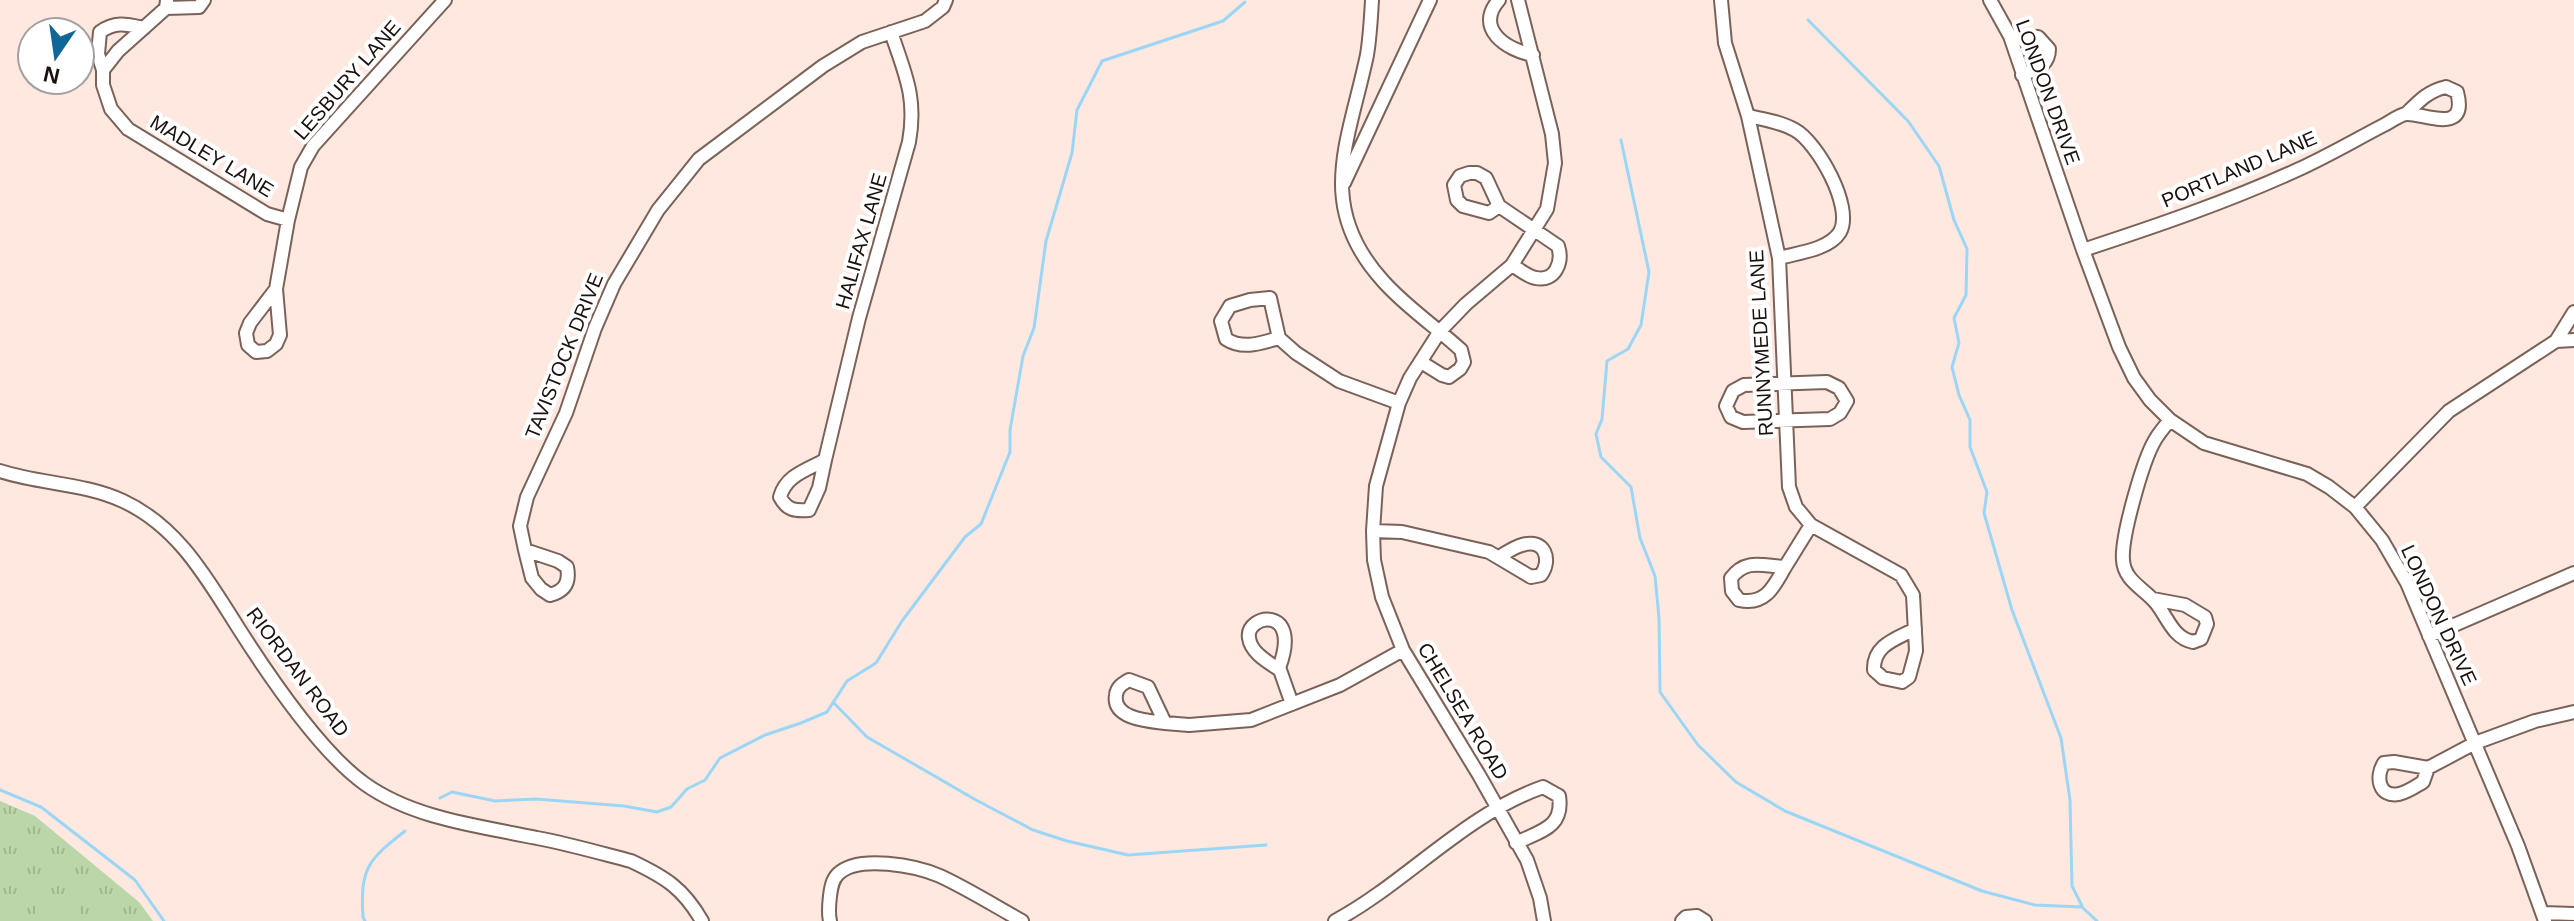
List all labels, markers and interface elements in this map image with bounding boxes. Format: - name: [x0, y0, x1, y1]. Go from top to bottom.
- north arrow: [16, 16, 96, 96]
- street label: LESBURY LANE: [289, 16, 405, 144]
- street label: LONDON DRIVE: [2012, 17, 2084, 167]
- text: N: [41, 61, 62, 89]
- street label: MADLEY LANE: [146, 111, 278, 201]
- street label: PORTLAND LANE: [2158, 126, 2320, 212]
- street label: HALIFAX LANE: [831, 171, 891, 311]
- street label: RUNNYMEDE LANE: [1745, 249, 1777, 437]
- street label: TAVISTOCK DRIVE: [521, 270, 607, 442]
- street label: LONDON DRIVE: [2397, 541, 2481, 689]
- street label: RIORDAN ROAD: [242, 603, 354, 741]
- street label: CHELSEA ROAD: [1413, 639, 1513, 783]

